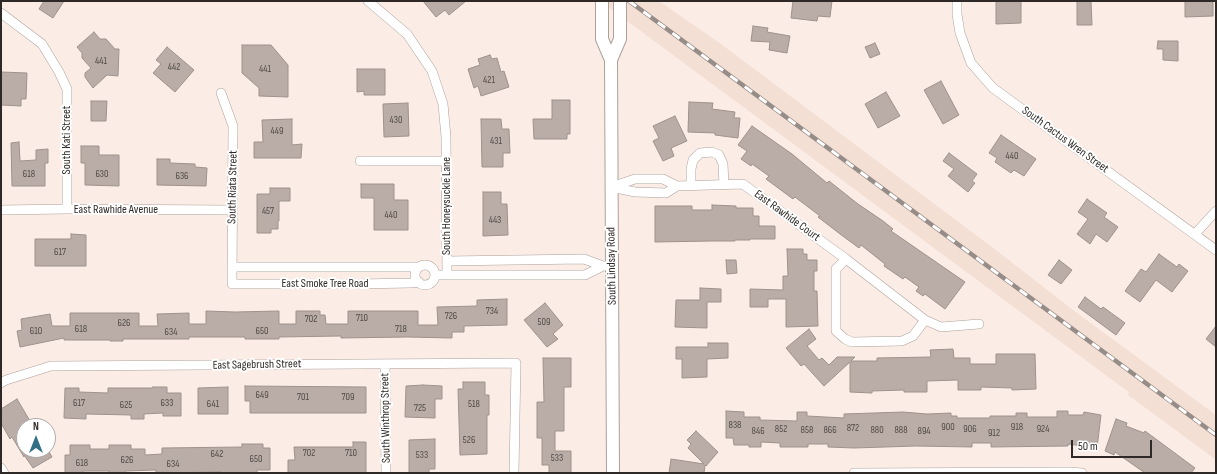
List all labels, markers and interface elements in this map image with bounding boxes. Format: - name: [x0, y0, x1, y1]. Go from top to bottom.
- house number: 441: [95, 55, 107, 67]
- house number: 442: [168, 61, 180, 73]
- house number: 441: [259, 63, 271, 75]
- house number: 421: [483, 74, 495, 86]
- street label: South Cactus Wren Street: [1019, 104, 1111, 176]
- street label: South Kati Street: [60, 106, 74, 174]
- house number: 430: [390, 114, 402, 126]
- house number: 449: [271, 125, 283, 137]
- house number: 431: [490, 135, 502, 147]
- street label: South Riata Street: [225, 150, 241, 224]
- house number: 440: [1006, 150, 1018, 162]
- street label: South Honeysuckle Lane: [440, 157, 454, 255]
- house number: 618: [23, 168, 35, 180]
- house number: 630: [95, 168, 109, 180]
- house number: 636: [176, 170, 188, 182]
- street label: East Rawhide Court: [751, 187, 823, 245]
- street label: East Rawhide Avenue: [74, 203, 158, 217]
- house number: 457: [262, 205, 274, 217]
- house number: 440: [385, 209, 397, 221]
- house number: 443: [489, 214, 501, 226]
- street label: South Lindsay Road: [604, 227, 620, 305]
- house number: 617: [54, 246, 66, 258]
- street label: East Smoke Tree Road: [282, 277, 368, 291]
- house number: 734: [486, 305, 498, 317]
- house number: 726: [445, 310, 457, 322]
- house number: 710: [356, 312, 368, 324]
- house number: 702: [305, 313, 317, 325]
- house number: 509: [538, 316, 550, 328]
- house number: 626: [118, 317, 130, 329]
- house number: 618: [75, 323, 87, 335]
- house number: 718: [395, 323, 407, 335]
- house number: 610: [30, 325, 42, 337]
- house number: 650: [256, 325, 268, 337]
- house number: 634: [165, 326, 177, 338]
- street label: East Sagebrush Street: [213, 357, 301, 373]
- street label: South Winthrop Street: [378, 373, 394, 463]
- house number: 649: [255, 389, 269, 401]
- house number: 701: [297, 391, 309, 403]
- house number: 709: [342, 391, 354, 403]
- house number: 617: [73, 397, 85, 409]
- house number: 633: [161, 397, 173, 409]
- house number: 641: [207, 398, 219, 410]
- house number: 518: [468, 398, 480, 410]
- house number: 625: [120, 399, 132, 411]
- house number: 725: [414, 402, 426, 414]
- north arrow: [16, 418, 56, 458]
- house number: 838: [729, 419, 741, 431]
- text: N: [33, 420, 39, 433]
- house number: 900: [941, 421, 955, 433]
- house number: 918: [1011, 421, 1023, 433]
- house number: 872: [847, 422, 859, 434]
- house number: 852: [775, 423, 787, 435]
- house number: 906: [963, 423, 977, 435]
- house number: 924: [1037, 423, 1049, 435]
- house number: 858: [801, 424, 813, 436]
- house number: 866: [823, 424, 837, 436]
- house number: 880: [870, 424, 884, 436]
- house number: 888: [894, 424, 908, 436]
- house number: 846: [751, 425, 765, 437]
- house number: 894: [918, 425, 930, 437]
- house number: 912: [988, 427, 1000, 439]
- scale bar: [1073, 432, 1154, 458]
- house number: 526: [463, 434, 475, 446]
- text: 50 m: [1078, 439, 1098, 454]
- house number: 702: [303, 447, 315, 459]
- house number: 710: [345, 447, 357, 459]
- house number: 642: [211, 448, 223, 460]
- house number: 533: [416, 449, 428, 461]
- house number: 533: [551, 452, 563, 464]
- house number: 650: [250, 453, 262, 465]
- house number: 626: [121, 454, 133, 466]
- house number: 618: [76, 457, 88, 469]
- house number: 634: [167, 458, 179, 470]

